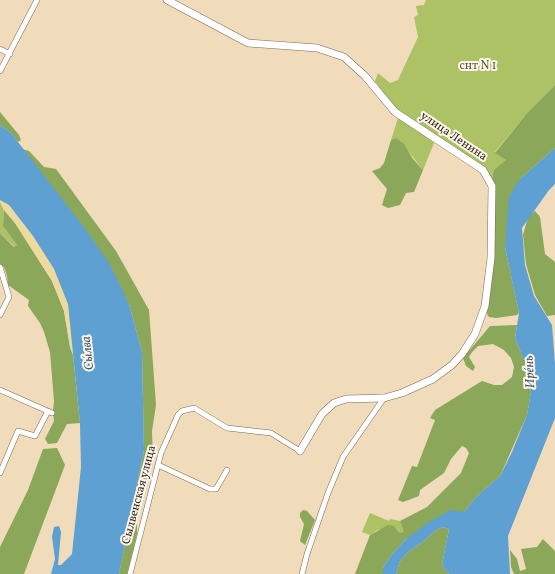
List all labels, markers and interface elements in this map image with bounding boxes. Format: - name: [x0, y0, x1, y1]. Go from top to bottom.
- park label: снт N 1: [460, 60, 496, 74]
- street label: улица Ленина: [417, 109, 489, 165]
- water label: Сы́лва: [79, 335, 99, 371]
- water label: Ире́нь: [522, 355, 540, 389]
- street label: Сылвенская улица: [120, 444, 160, 546]

